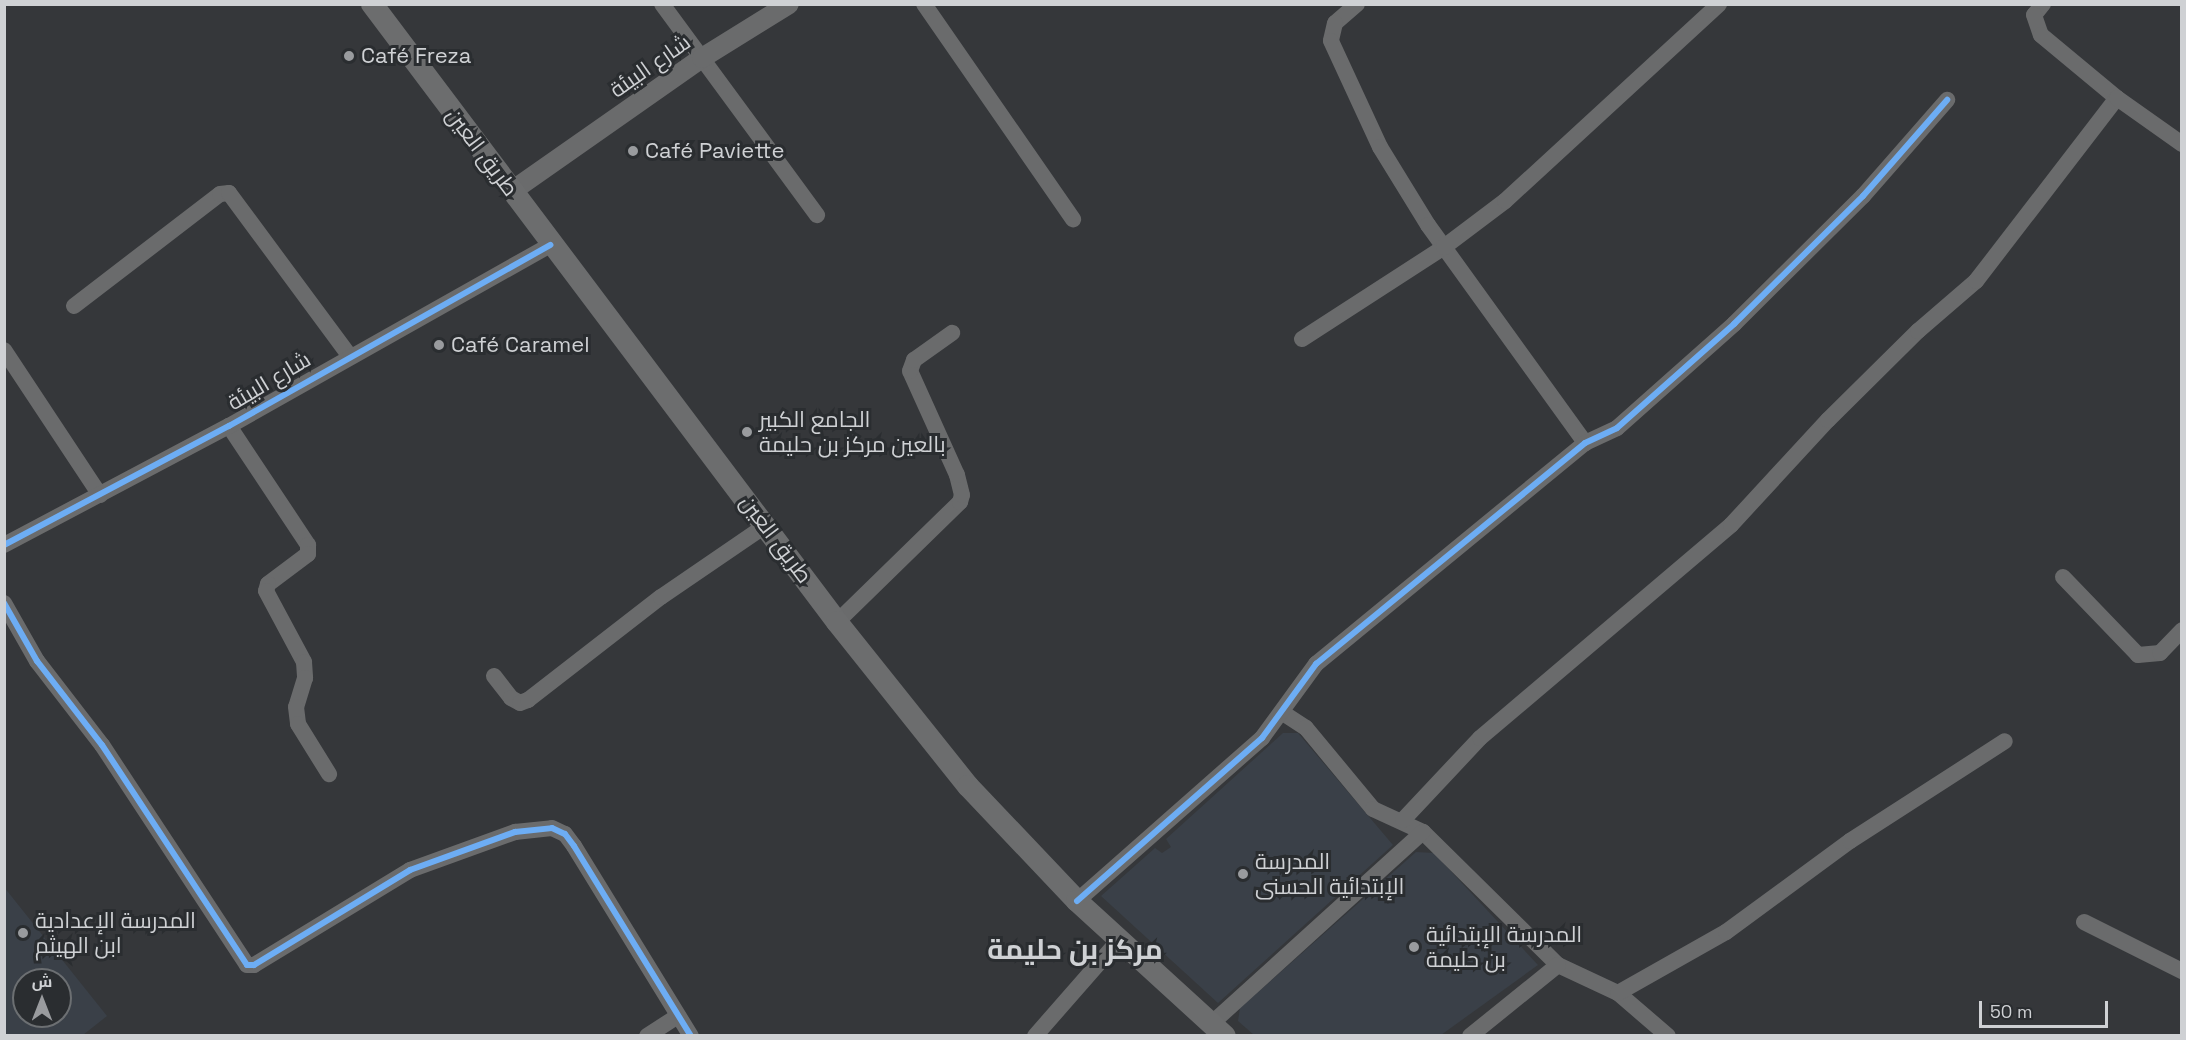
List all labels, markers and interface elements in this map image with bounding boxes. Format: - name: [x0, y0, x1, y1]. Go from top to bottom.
- street label: شارع البيئة: [605, 29, 695, 103]
- place label: Café Freza: [361, 43, 471, 69]
- marker: Café Freza: [342, 49, 356, 63]
- street label: طريق العين: [440, 103, 524, 201]
- place label: Café Paviette: [645, 138, 784, 164]
- marker: Café Paviette: [626, 144, 640, 158]
- place label: Café Caramel: [451, 332, 590, 358]
- marker: Café Caramel: [432, 338, 446, 352]
- street label: شارع البيئة: [223, 346, 315, 416]
- place label: الجامع الكبير بالعين مركز بن حليمة: [759, 406, 946, 458]
- marker: الجامع الكبير بالعين مركز بن حليمة: [740, 425, 754, 439]
- street label: طريق العين: [734, 490, 818, 588]
- place label: المدرسة الإبتدائية الحسنى: [1255, 848, 1404, 900]
- marker: المدرسة الإبتدائية الحسنى: [1236, 867, 1250, 881]
- place label: المدرسة الإعدادية ابن الهيثم: [35, 907, 196, 958]
- place label: المدرسة الإبتدائية بن حليمة: [1426, 921, 1582, 972]
- marker: المدرسة الإعدادية ابن الهيثم: [16, 926, 30, 940]
- district label: مركز بن حليمة: [987, 932, 1163, 966]
- marker: المدرسة الإبتدائية بن حليمة: [1407, 940, 1421, 954]
- north arrow: [12, 968, 72, 1028]
- text: ش: [32, 971, 52, 992]
- scale bar: [1982, 989, 2111, 1027]
- text: 50 m: [1990, 1000, 2032, 1023]

